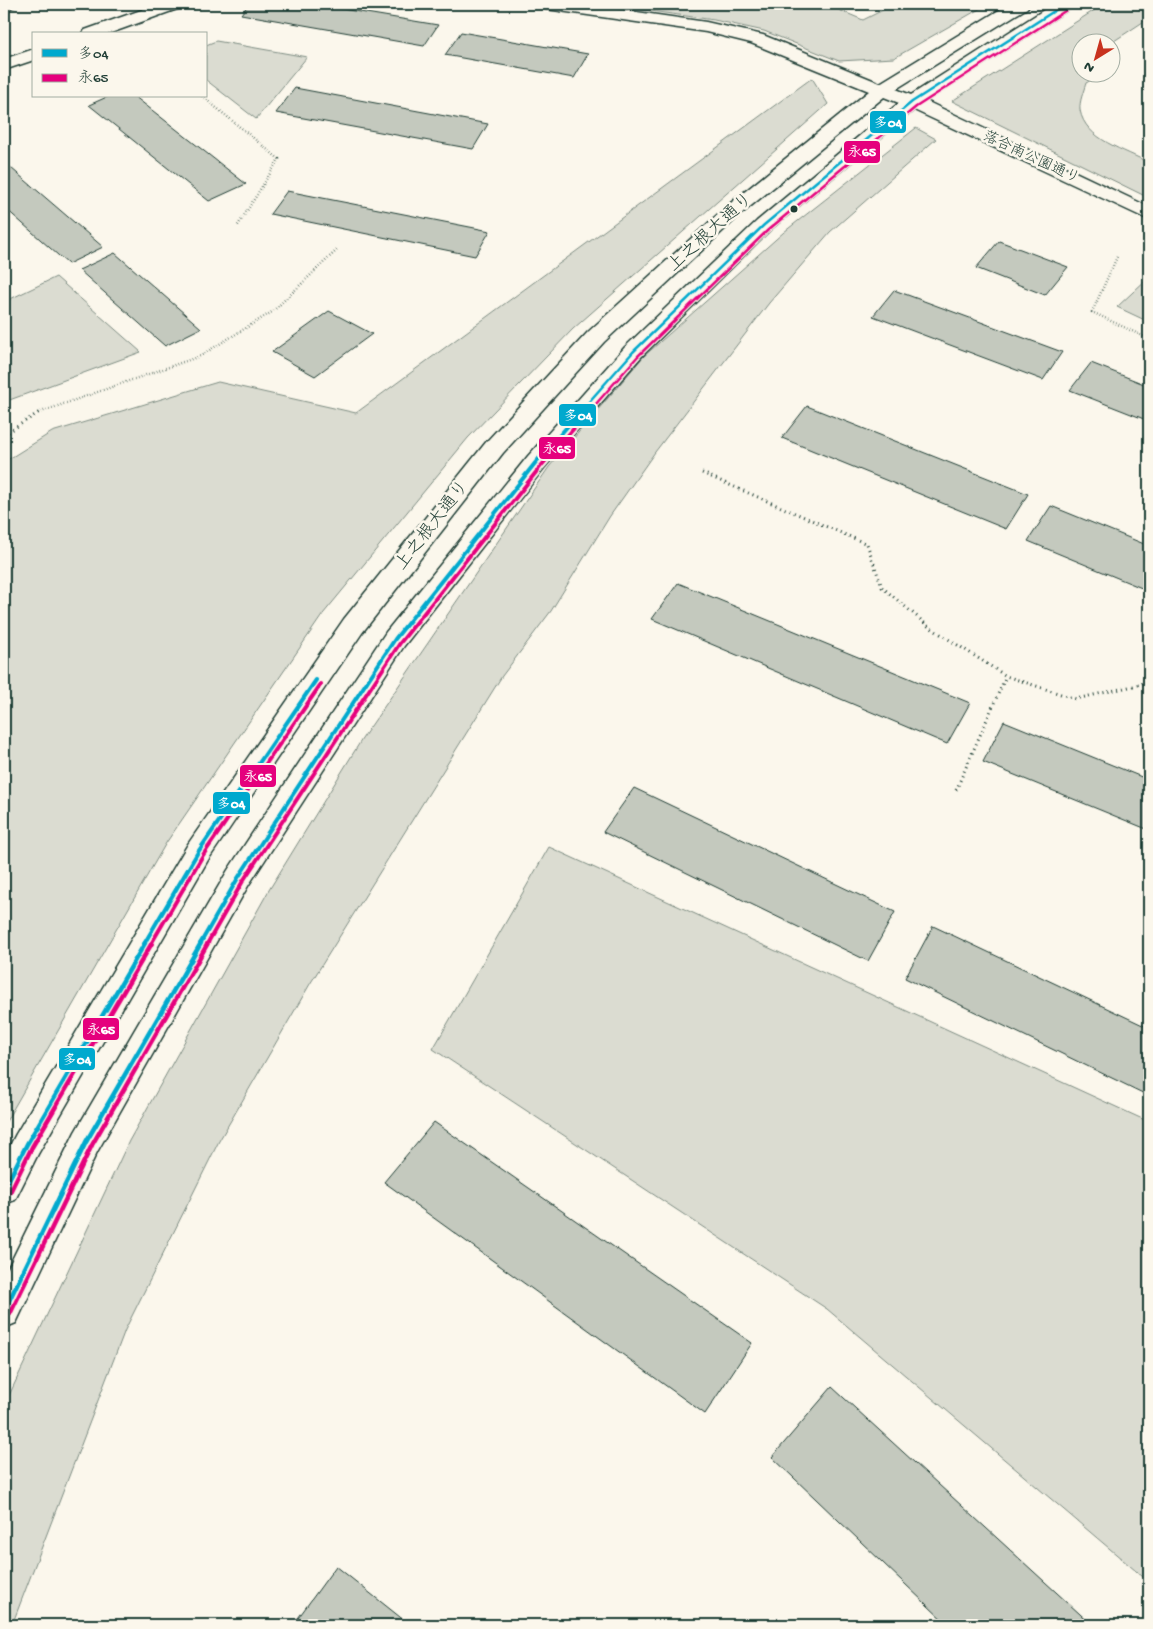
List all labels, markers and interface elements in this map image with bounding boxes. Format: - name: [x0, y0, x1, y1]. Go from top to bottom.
- legend: [32, 32, 208, 98]
- north arrow: [1070, 32, 1120, 82]
- text: 多04: [78, 45, 109, 64]
- text: N: [1081, 57, 1098, 76]
- text: 永65: [78, 69, 109, 88]
- line badge: 多04: [869, 110, 907, 134]
- text: 多04: [874, 116, 903, 133]
- street label: 落合南公園通り: [980, 127, 1083, 188]
- line badge: 永65: [843, 140, 881, 164]
- text: 永65: [848, 145, 877, 162]
- street label: 上之根大通り: [663, 188, 758, 277]
- unlabelled marker: [789, 204, 799, 214]
- line badge: 多04: [558, 403, 597, 427]
- text: 多04: [564, 409, 593, 426]
- line badge: 永65: [538, 436, 576, 460]
- text: 永65: [543, 442, 572, 459]
- street label: 上之根大通り: [391, 476, 475, 575]
- line badge: 永65: [239, 764, 277, 788]
- text: 永65: [244, 770, 273, 787]
- line badge: 多04: [212, 791, 251, 815]
- text: 多04: [217, 797, 246, 814]
- line badge: 永65: [82, 1017, 120, 1041]
- text: 永65: [87, 1023, 116, 1040]
- line badge: 多04: [58, 1047, 96, 1071]
- text: 多04: [63, 1053, 92, 1070]

